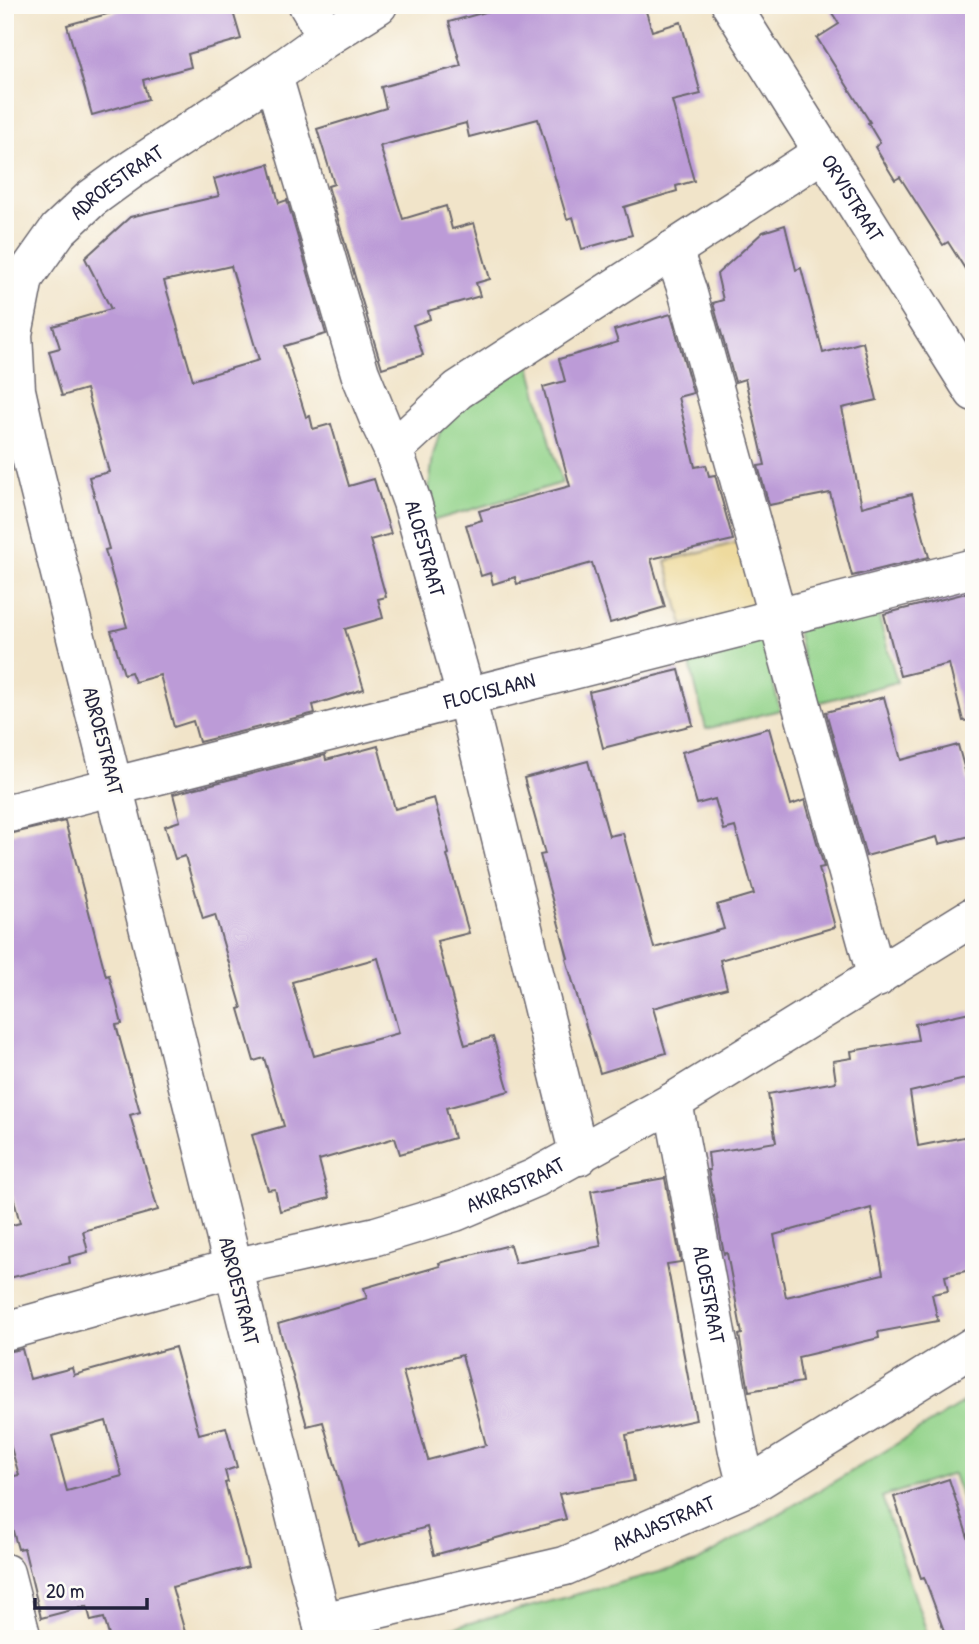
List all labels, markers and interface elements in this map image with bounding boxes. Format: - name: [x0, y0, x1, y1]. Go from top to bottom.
- street label: ADROESTRAAT: [63, 137, 170, 226]
- street label: ORVISTRAAT: [815, 149, 891, 248]
- street label: ALOESTRAAT: [398, 497, 453, 601]
- street label: FLOCISLAAN: [440, 665, 538, 716]
- street label: ADROESTRAAT: [76, 684, 131, 799]
- street label: AKIRASTRAAT: [462, 1149, 571, 1220]
- street label: ADROESTRAAT: [212, 1234, 267, 1349]
- street label: ALOESTRAAT: [686, 1244, 733, 1347]
- street label: AKAJASTRAAT: [608, 1487, 720, 1558]
- scale bar: [35, 1567, 147, 1611]
- text: 20 m: [46, 1576, 84, 1605]

